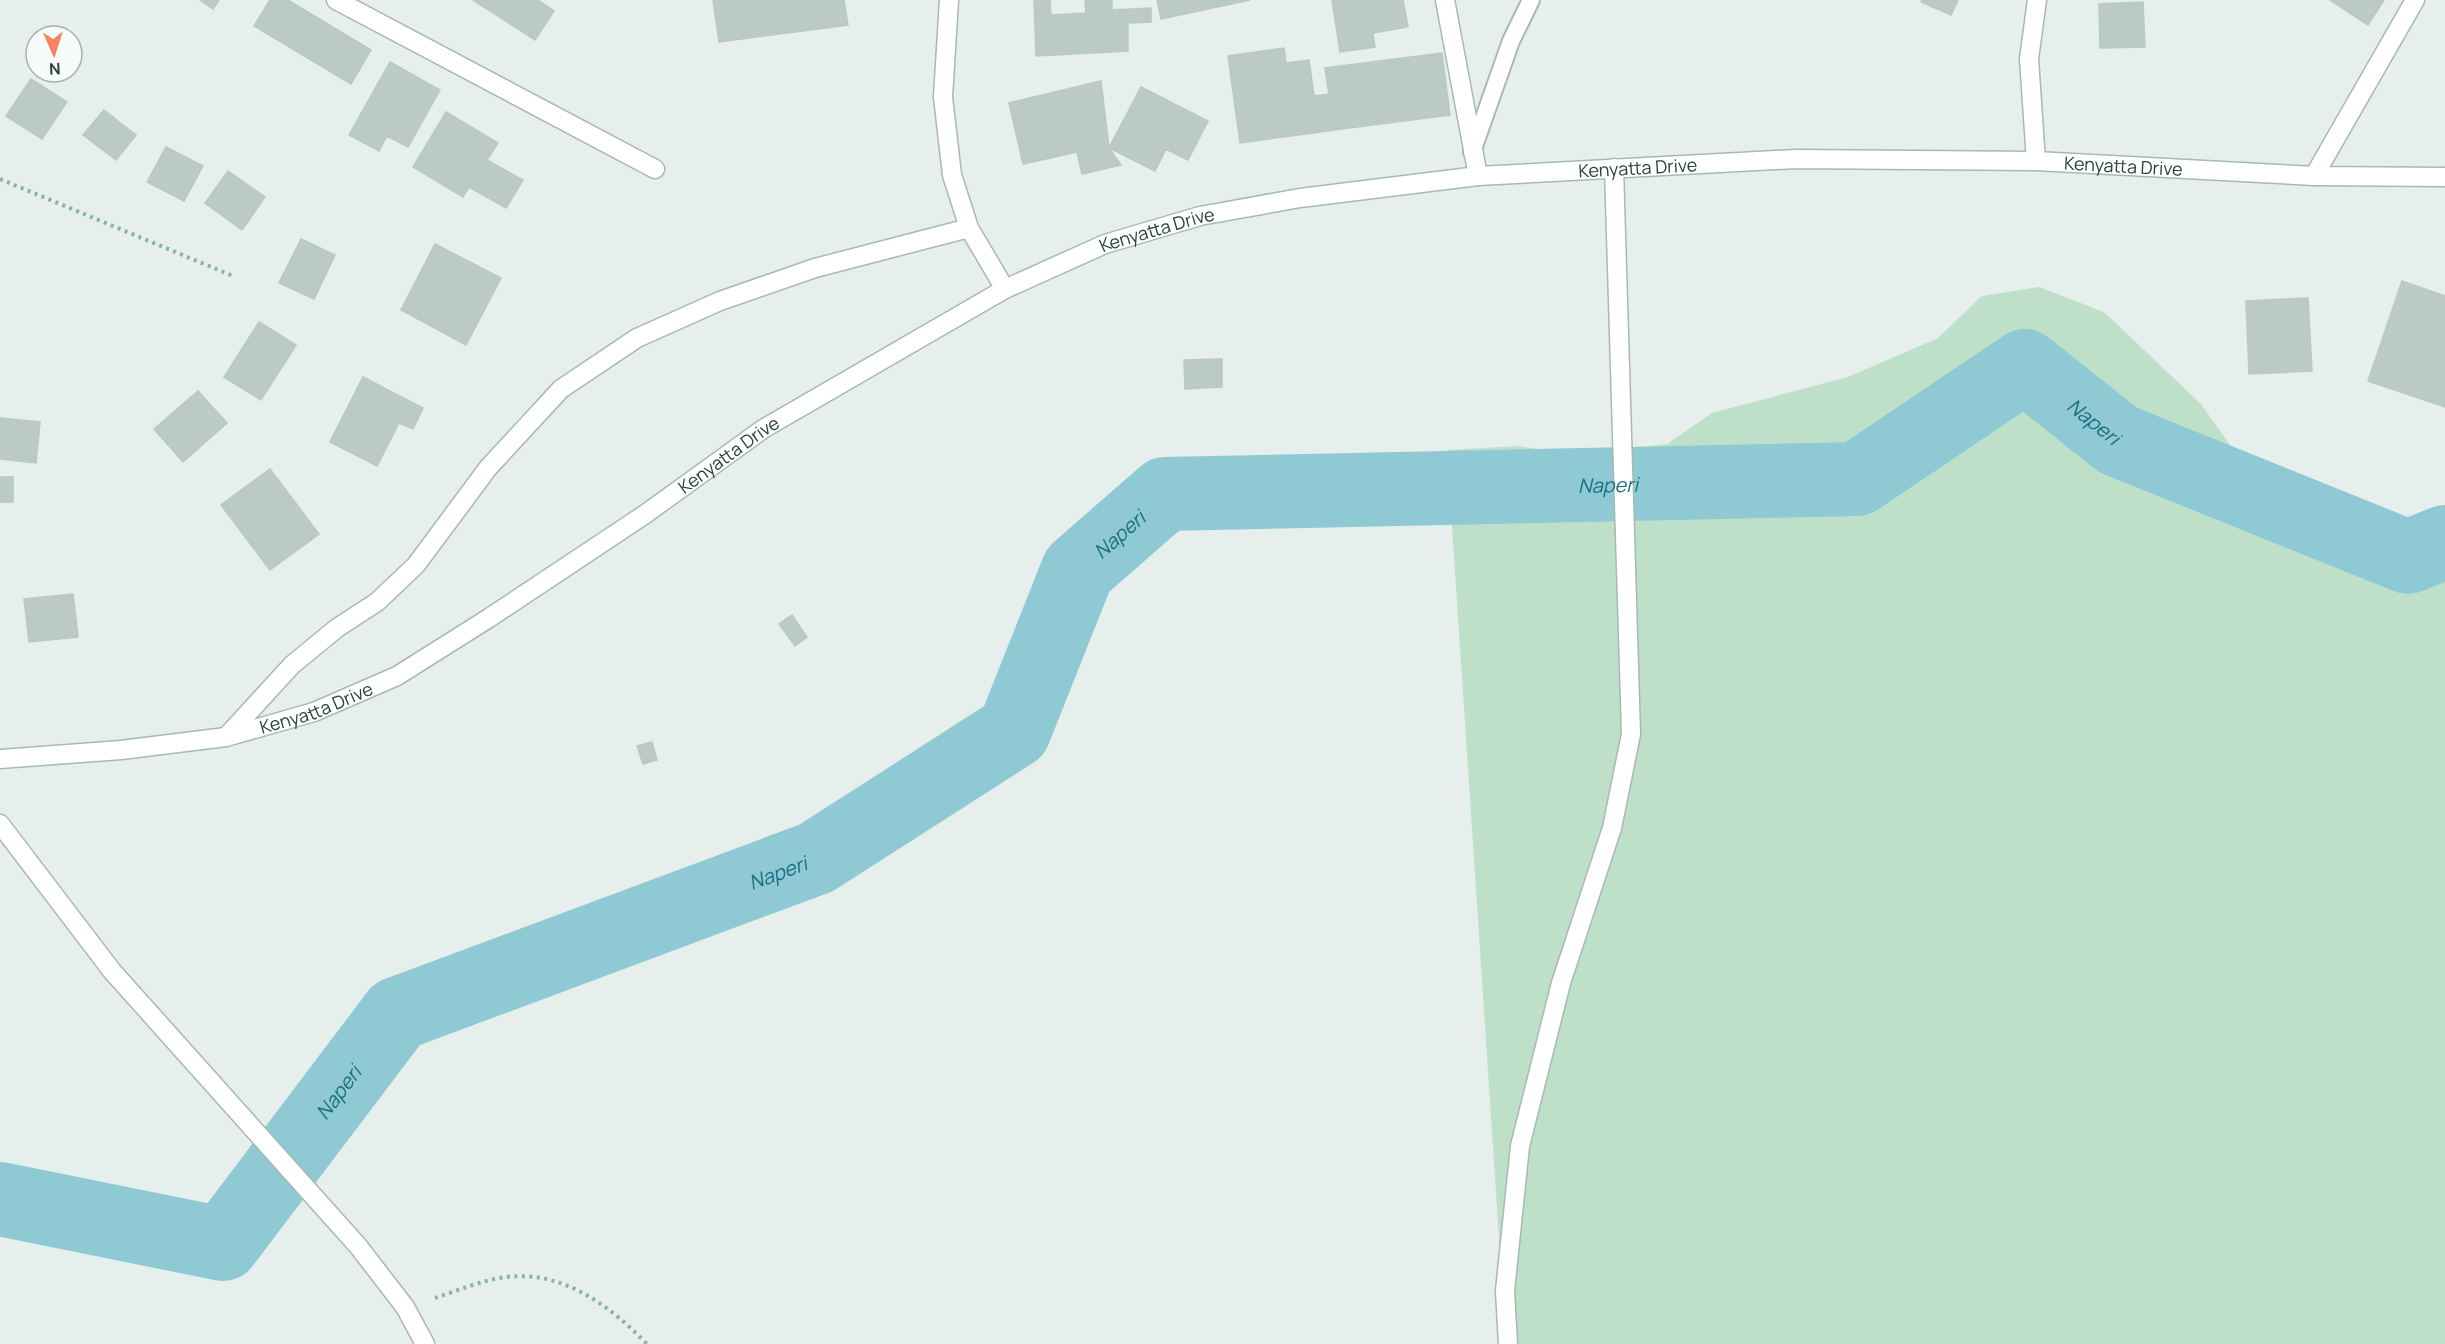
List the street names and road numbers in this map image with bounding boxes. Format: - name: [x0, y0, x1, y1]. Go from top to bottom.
- street label: Kenyatta Drive: [2063, 151, 2183, 181]
- street label: Kenyatta Drive: [1578, 152, 1698, 183]
- street label: Kenyatta Drive: [1095, 202, 1216, 257]
- street label: Kenyatta Drive: [673, 410, 783, 499]
- street label: Kenyatta Drive: [257, 676, 376, 739]

